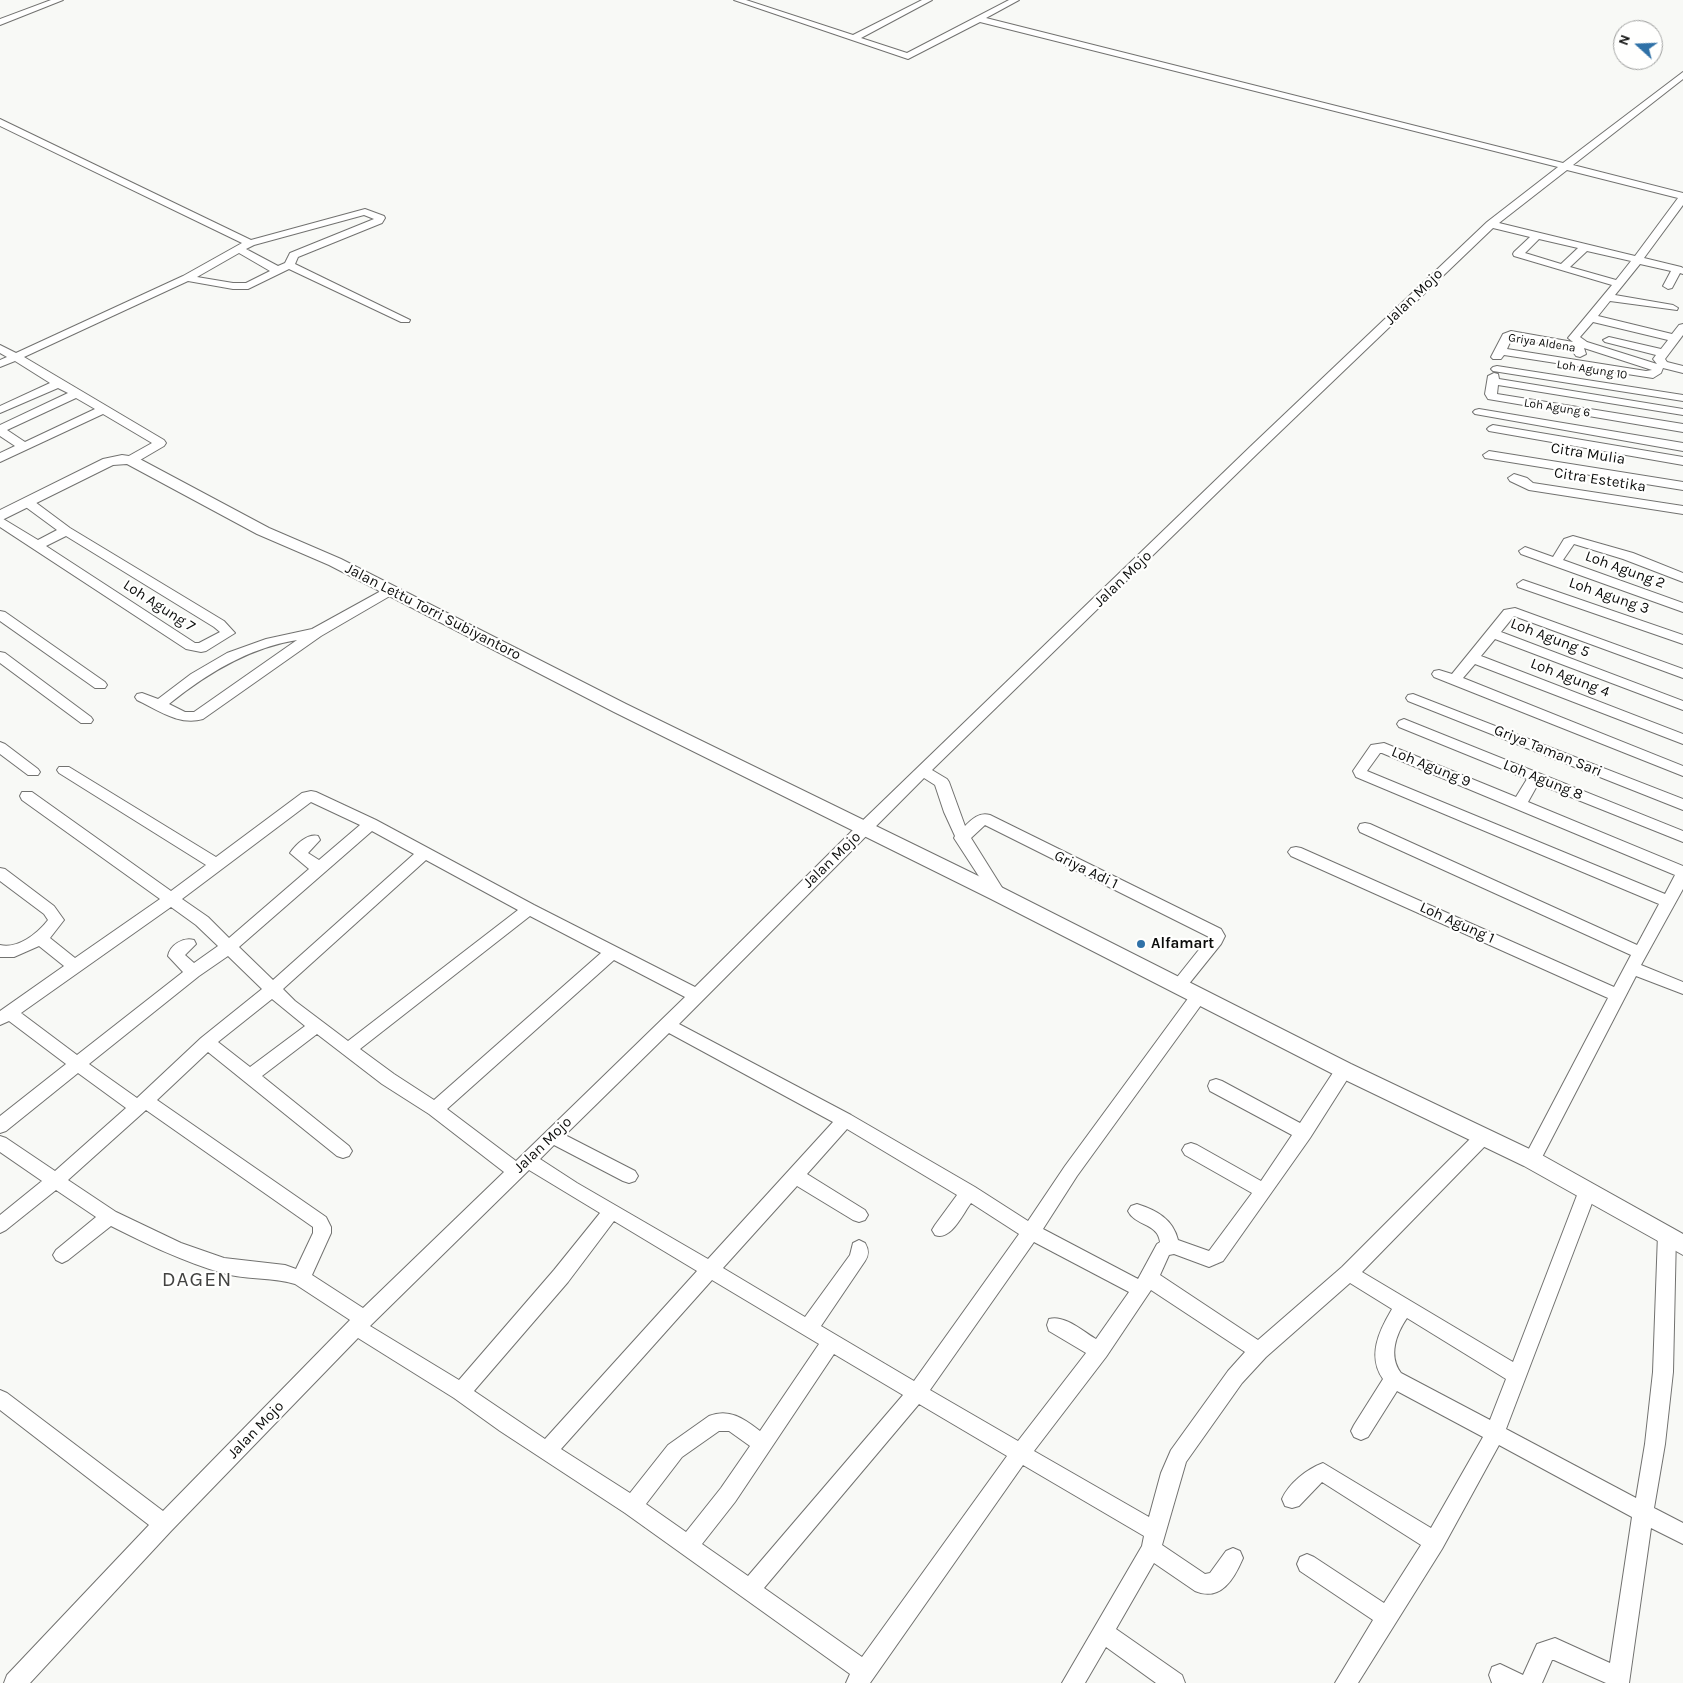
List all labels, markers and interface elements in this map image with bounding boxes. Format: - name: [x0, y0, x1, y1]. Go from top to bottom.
- north arrow: [1613, 20, 1663, 70]
- text: N: [1615, 32, 1634, 48]
- street label: Jalan Mojo: [1381, 265, 1447, 329]
- street label: Griya Aldena: [1507, 331, 1577, 355]
- street label: Loh Agung 10: [1556, 357, 1628, 383]
- street label: Loh Agung 6: [1523, 396, 1591, 420]
- street label: Citra Mulia: [1549, 439, 1627, 469]
- street label: Citra Estetika: [1553, 464, 1647, 496]
- street label: Jalan Mojo: [1090, 547, 1156, 611]
- street label: Loh Agung 2: [1583, 547, 1667, 593]
- street label: Jalan Lettu Torri Subiyantoro: [342, 560, 524, 664]
- street label: Loh Agung 3: [1566, 574, 1652, 618]
- street label: Loh Agung 7: [120, 576, 198, 636]
- street label: Loh Agung 5: [1508, 615, 1592, 661]
- street label: Loh Agung 4: [1528, 655, 1612, 701]
- street label: Griya Taman Sari: [1491, 721, 1605, 781]
- street label: Loh Agung 9: [1389, 743, 1473, 791]
- street label: Loh Agung 8: [1501, 756, 1585, 804]
- street label: Jalan Mojo: [799, 828, 865, 892]
- street label: Griya Adi 1: [1051, 847, 1121, 893]
- street label: Loh Agung 1: [1417, 899, 1497, 947]
- place label: Alfamart: [1151, 935, 1214, 953]
- marker: Alfamart: [1135, 938, 1147, 950]
- street label: Jalan Mojo: [510, 1113, 576, 1177]
- district label: DAGEN: [161, 1267, 233, 1293]
- street label: Jalan Mojo: [224, 1397, 288, 1463]

